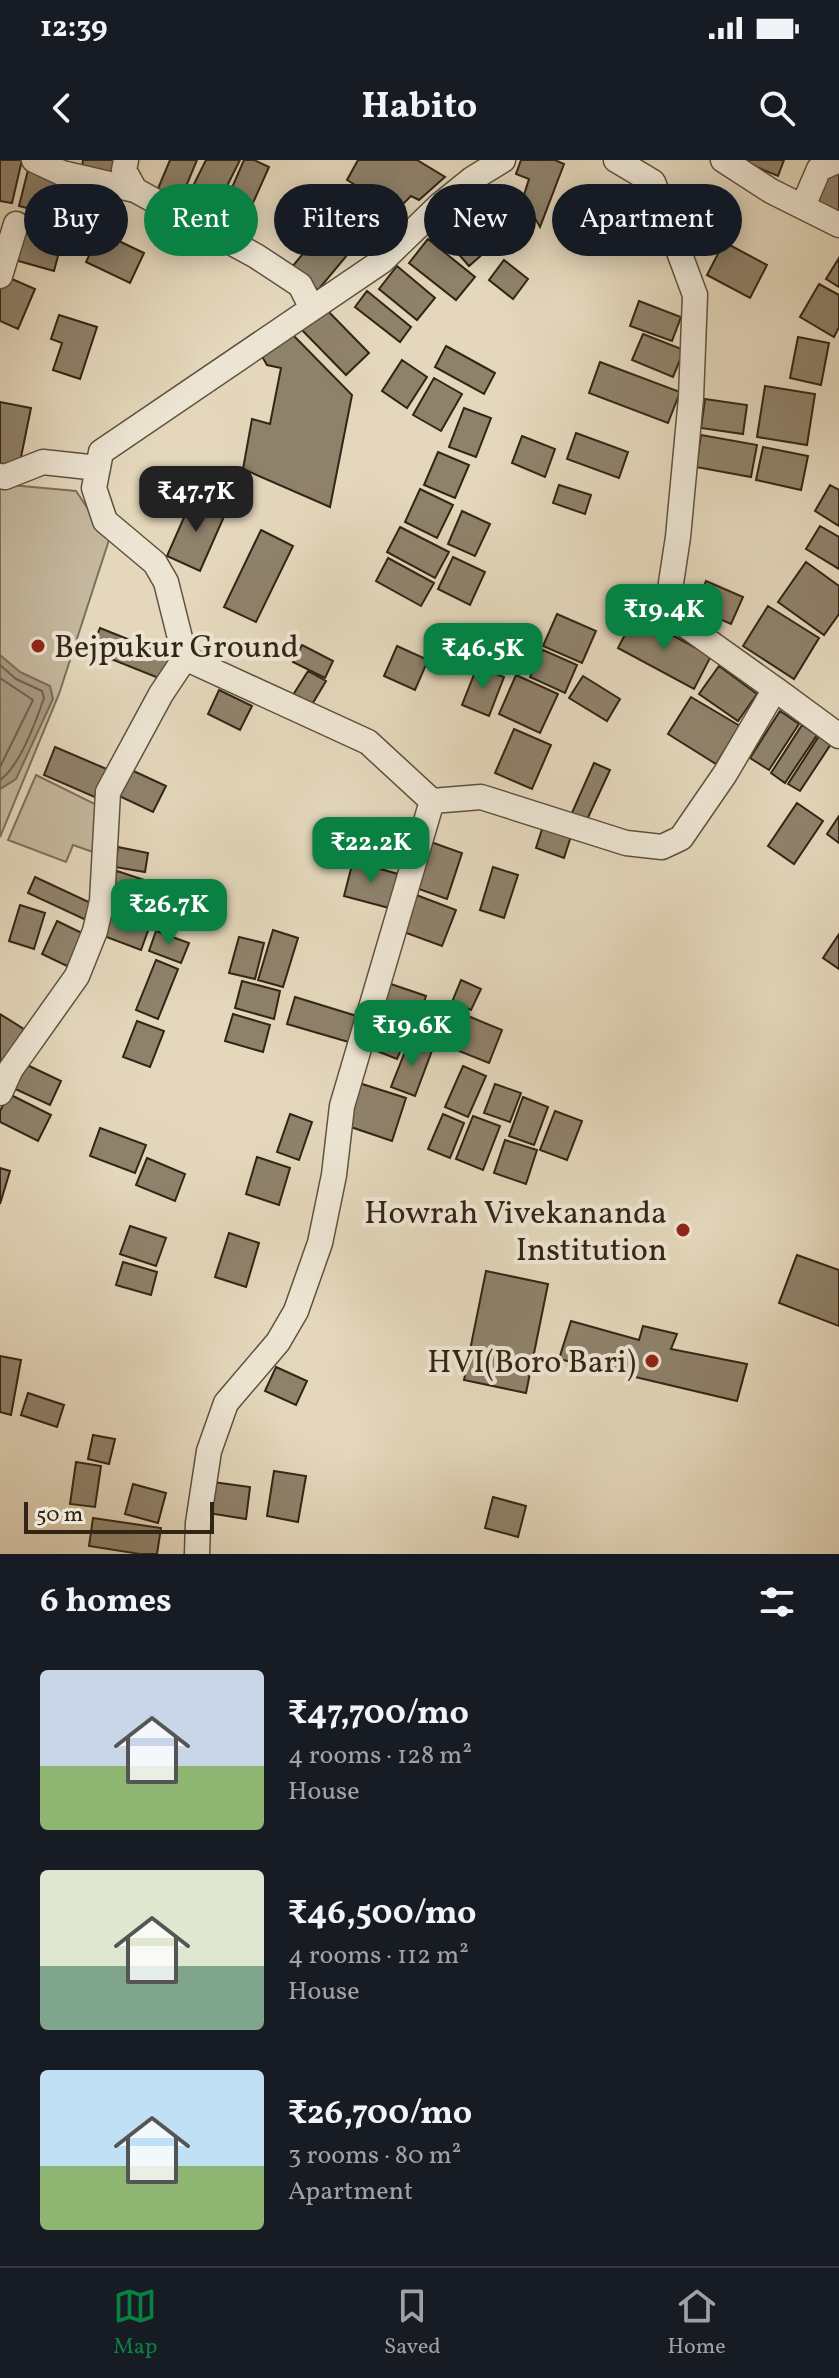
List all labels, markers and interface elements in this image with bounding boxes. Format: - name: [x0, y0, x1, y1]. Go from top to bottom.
- text: 12:39: [40, 7, 108, 49]
- text: Habito: [362, 83, 477, 133]
- icon: back: [40, 86, 84, 130]
- icon: search: [755, 86, 799, 130]
- chip: Buy: [24, 184, 128, 256]
- chip: Rent: [144, 184, 258, 256]
- chip: Filters: [274, 184, 408, 256]
- chip: New: [424, 184, 536, 256]
- chip: Apartment: [552, 184, 742, 256]
- pin: ₹47.7K: [131, 466, 261, 534]
- text: ₹47.7K: [157, 474, 235, 510]
- pin: ₹19.4K: [599, 584, 729, 652]
- text: ₹19.4K: [623, 592, 705, 628]
- pin: ₹46.5K: [418, 623, 548, 691]
- place label: Bejpukur Ground: [54, 627, 299, 671]
- text: ₹46.5K: [442, 631, 524, 667]
- marker: Bejpukur Ground: [29, 637, 47, 655]
- pin: ₹22.2K: [306, 817, 436, 885]
- text: ₹22.2K: [330, 825, 412, 861]
- pin: ₹26.7K: [104, 879, 234, 947]
- text: ₹26.7K: [129, 887, 209, 923]
- pin: ₹19.6K: [347, 1000, 477, 1068]
- text: ₹19.6K: [372, 1008, 452, 1044]
- place label: Howrah Vivekananda Institution: [364, 1193, 667, 1274]
- marker: Howrah Vivekananda Institution: [674, 1221, 692, 1239]
- place label: HVI(Boro Bari): [427, 1342, 636, 1386]
- marker: HVI(Boro Bari): [643, 1352, 661, 1370]
- scale bar: [24, 1498, 214, 1534]
- text: 50 m: [36, 1500, 83, 1531]
- text: 6 homes: [40, 1579, 172, 1626]
- icon: filters: [755, 1580, 799, 1624]
- text: ₹47,700/mo: [288, 1691, 469, 1738]
- icon: home: [104, 1702, 200, 1798]
- text: 4 rooms · 128 m²: [288, 1738, 472, 1774]
- text: House: [288, 1774, 360, 1810]
- text: ₹46,500/mo: [288, 1891, 477, 1938]
- icon: home: [104, 1902, 200, 1998]
- text: 4 rooms · 112 m²: [288, 1938, 469, 1974]
- text: House: [288, 1974, 360, 2010]
- text: ₹26,700/mo: [288, 2091, 472, 2138]
- icon: home: [104, 2102, 200, 2198]
- text: 3 rooms · 80 m²: [288, 2138, 461, 2174]
- text: Apartment: [288, 2174, 413, 2210]
- tab: Map: [113, 2284, 157, 2363]
- tab: Saved: [384, 2284, 441, 2363]
- tab: Home: [667, 2284, 726, 2363]

